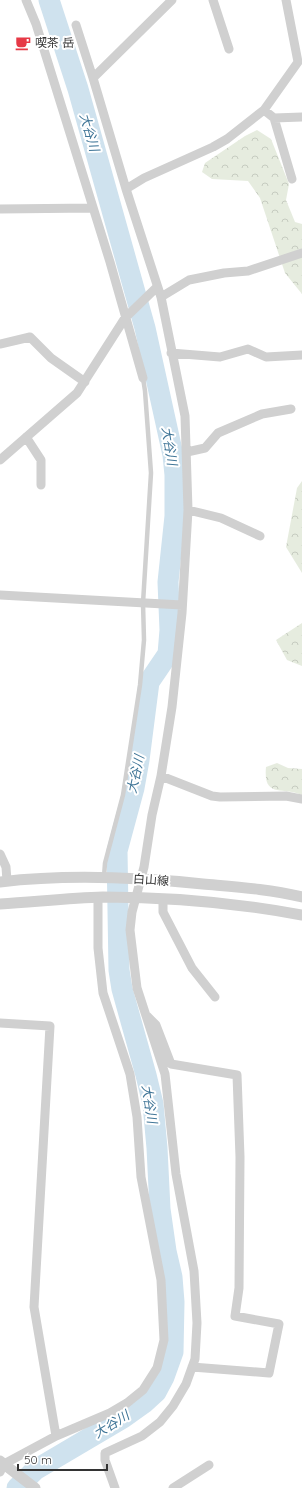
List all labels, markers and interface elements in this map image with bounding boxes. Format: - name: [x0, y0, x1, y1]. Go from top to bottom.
- cafe icon: 喫茶 岳: [14, 34, 32, 52]
- place label: 喫茶 岳: [35, 35, 74, 50]
- water label: 大谷川: [77, 111, 104, 155]
- water label: 大谷川: [159, 425, 181, 468]
- water label: 大谷川: [123, 751, 147, 795]
- street label: 白山線: [133, 871, 170, 888]
- water label: 大谷川: [139, 1083, 161, 1126]
- water label: 大谷川: [90, 1406, 133, 1441]
- scale bar: [18, 1446, 107, 1472]
- text: 50 m: [24, 1452, 52, 1467]

